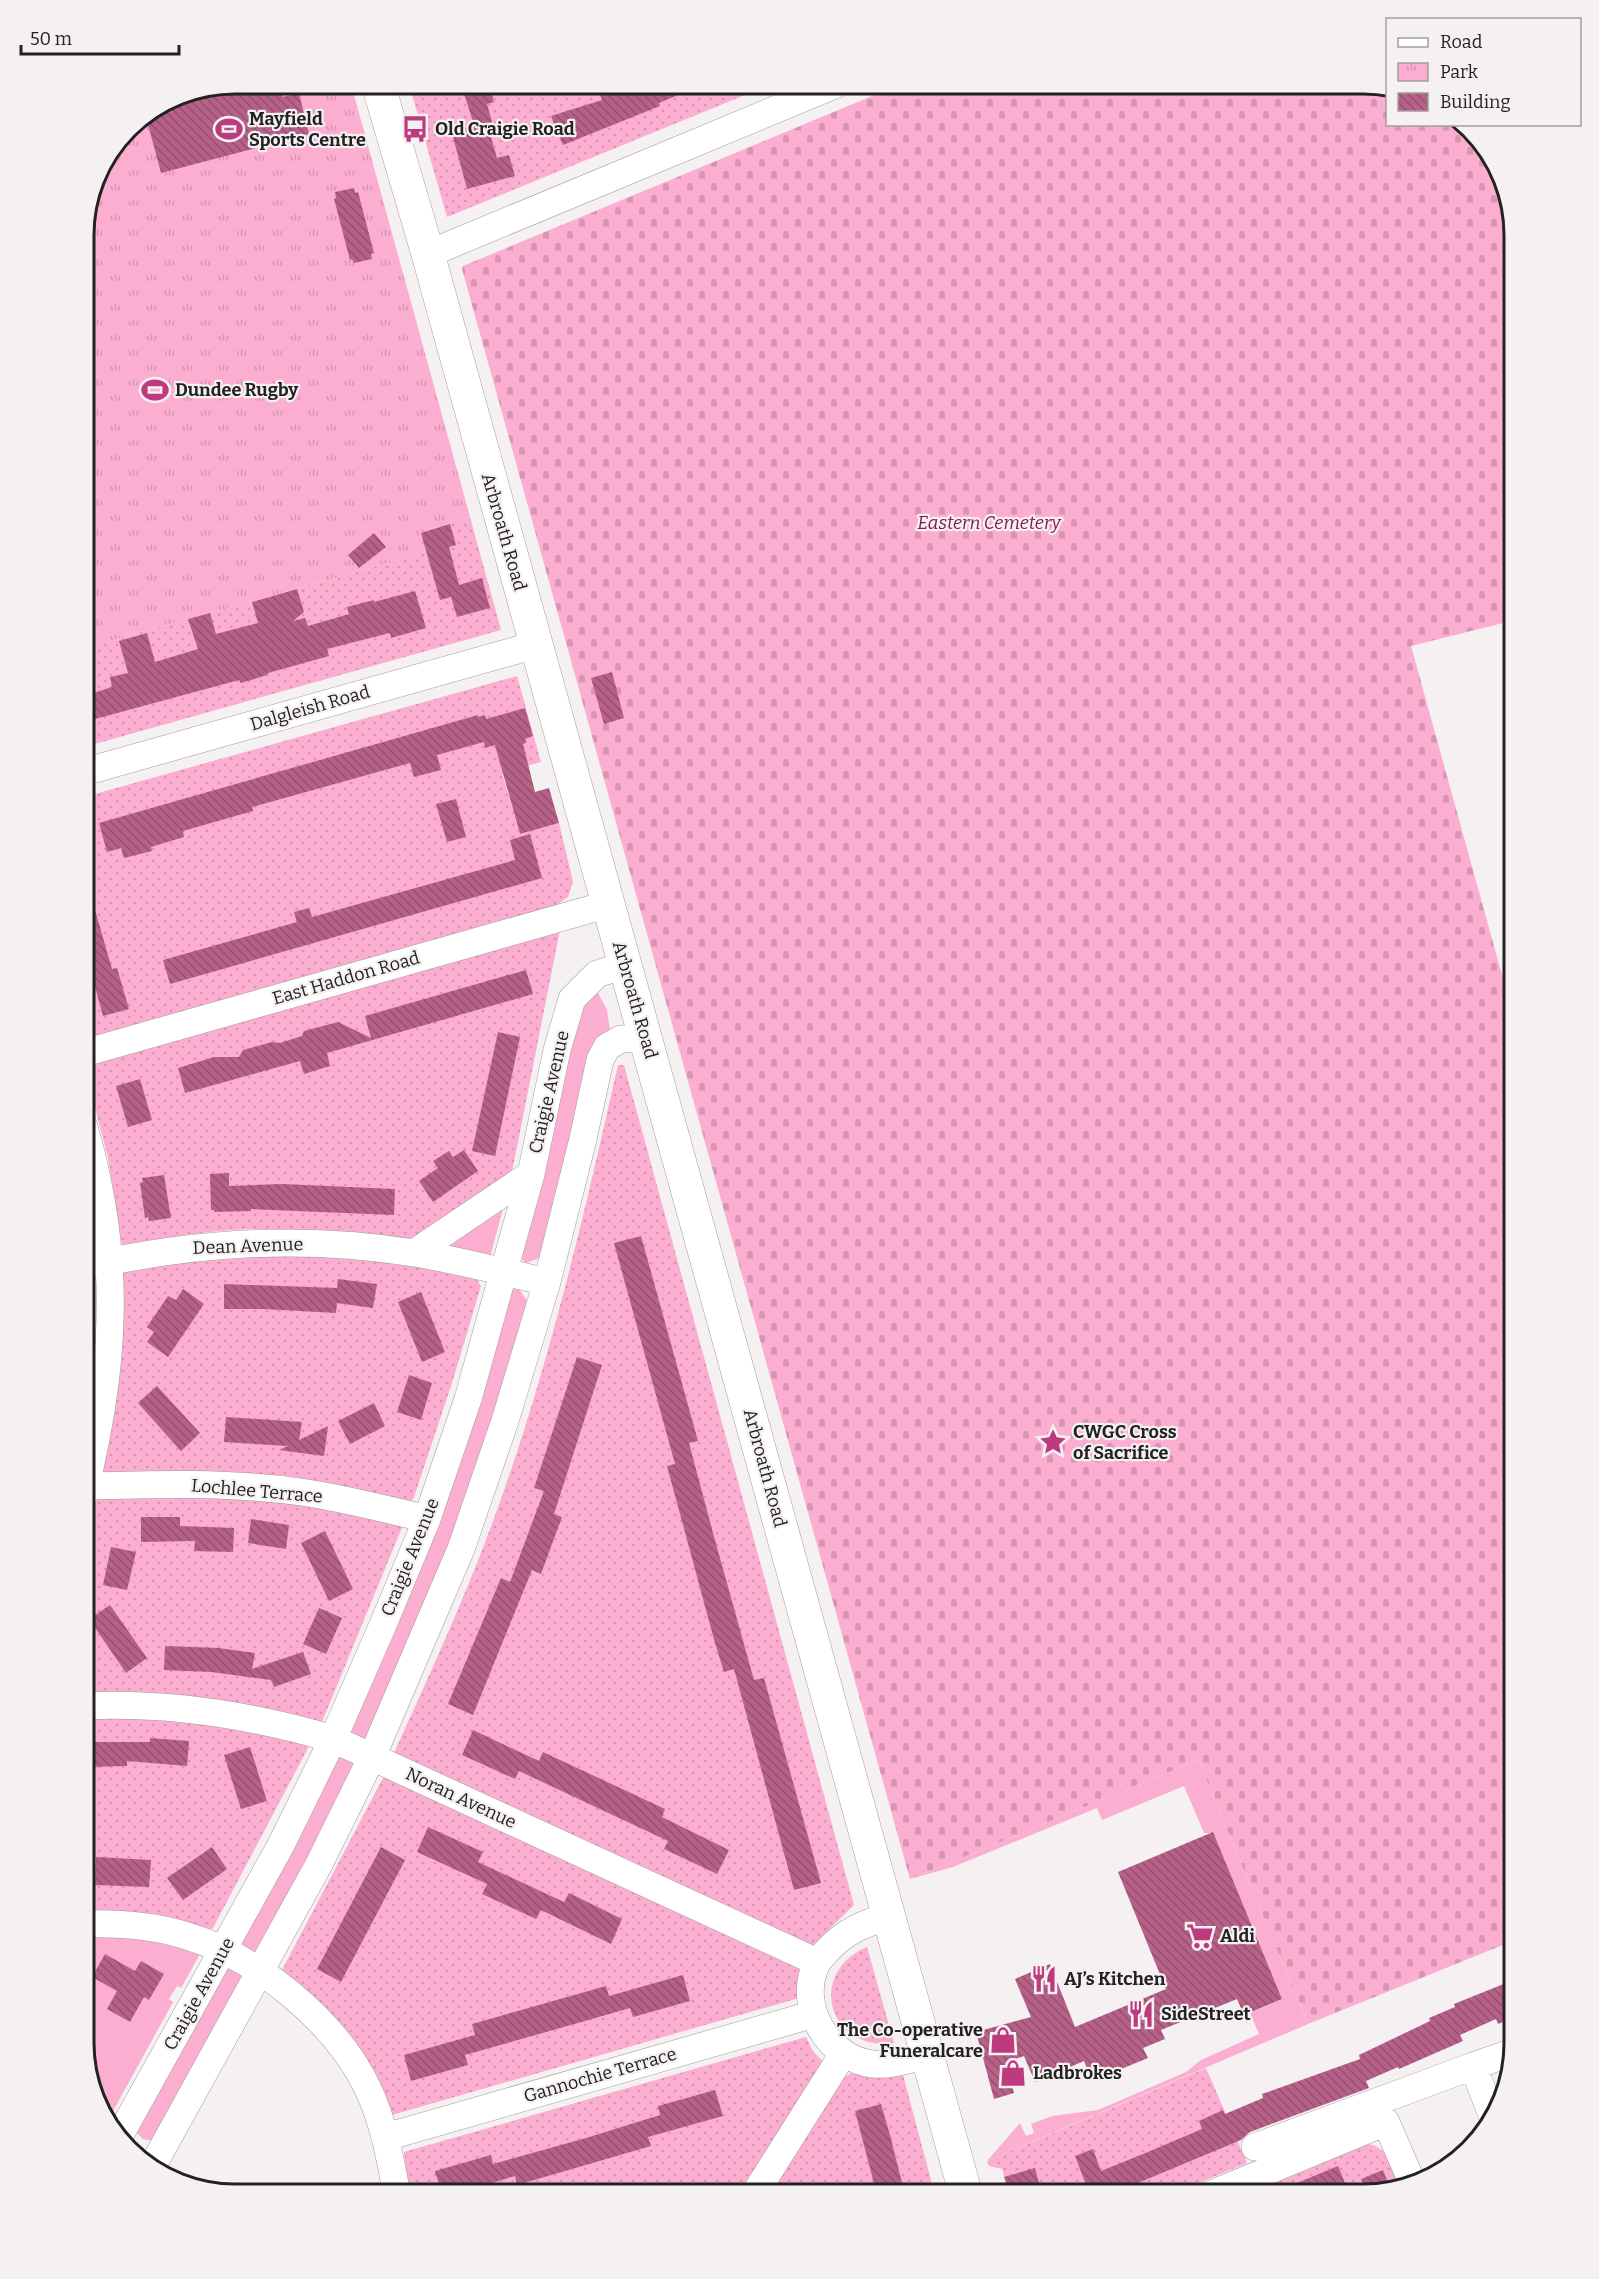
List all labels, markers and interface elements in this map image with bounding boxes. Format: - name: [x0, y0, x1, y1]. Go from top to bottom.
- scale bar: [21, 18, 178, 56]
- legend: [1386, 18, 1581, 126]
- text: 50 m: [30, 28, 72, 50]
- text: Road: [1440, 31, 1483, 53]
- text: Park: [1440, 61, 1479, 83]
- text: Building: [1440, 91, 1511, 113]
- place label: Mayfield Sports Centre: [249, 108, 366, 151]
- sports icon: Mayfield Sports Centre: [214, 114, 244, 144]
- bus stop icon: Old Craigie Road: [400, 114, 430, 144]
- place label: Old Craigie Road: [435, 118, 575, 140]
- sports icon: Dundee Rugby: [140, 375, 170, 405]
- place label: Dundee Rugby: [175, 379, 299, 401]
- street label: Arbroath Road: [477, 471, 531, 594]
- park label: Eastern Cemetery: [917, 512, 1062, 534]
- street label: Dalgleish Road: [248, 680, 373, 736]
- street label: Arbroath Road: [608, 939, 662, 1062]
- street label: East Haddon Road: [270, 946, 423, 1010]
- street label: Craigie Avenue: [524, 1028, 574, 1156]
- street label: Dean Avenue: [192, 1233, 304, 1259]
- street label: Arbroath Road: [739, 1406, 791, 1530]
- place label: CWGC Cross of Sacrifice: [1073, 1421, 1177, 1464]
- place icon: CWGC Cross of Sacrifice: [1038, 1427, 1068, 1457]
- street label: Lochlee Terrace: [190, 1474, 324, 1508]
- street label: Craigie Avenue: [376, 1495, 444, 1619]
- street label: Noran Avenue: [402, 1763, 520, 1833]
- supermarket icon: Aldi: [1185, 1921, 1215, 1951]
- place label: Aldi: [1220, 1925, 1255, 1947]
- street label: Craigie Avenue: [159, 1934, 239, 2054]
- restaurant icon: AJ’s Kitchen: [1029, 1964, 1059, 1994]
- place label: AJ’s Kitchen: [1064, 1968, 1166, 1990]
- restaurant icon: SideStreet: [1126, 1999, 1156, 2029]
- place label: SideStreet: [1161, 2003, 1251, 2025]
- place label: The Co-operative Funeralcare: [837, 2019, 983, 2062]
- shop icon: The Co-operative Funeralcare: [988, 2025, 1018, 2055]
- street label: Gannochie Terrace: [521, 2043, 679, 2107]
- shop icon: Ladbrokes: [998, 2058, 1028, 2088]
- place label: Ladbrokes: [1033, 2062, 1122, 2084]

